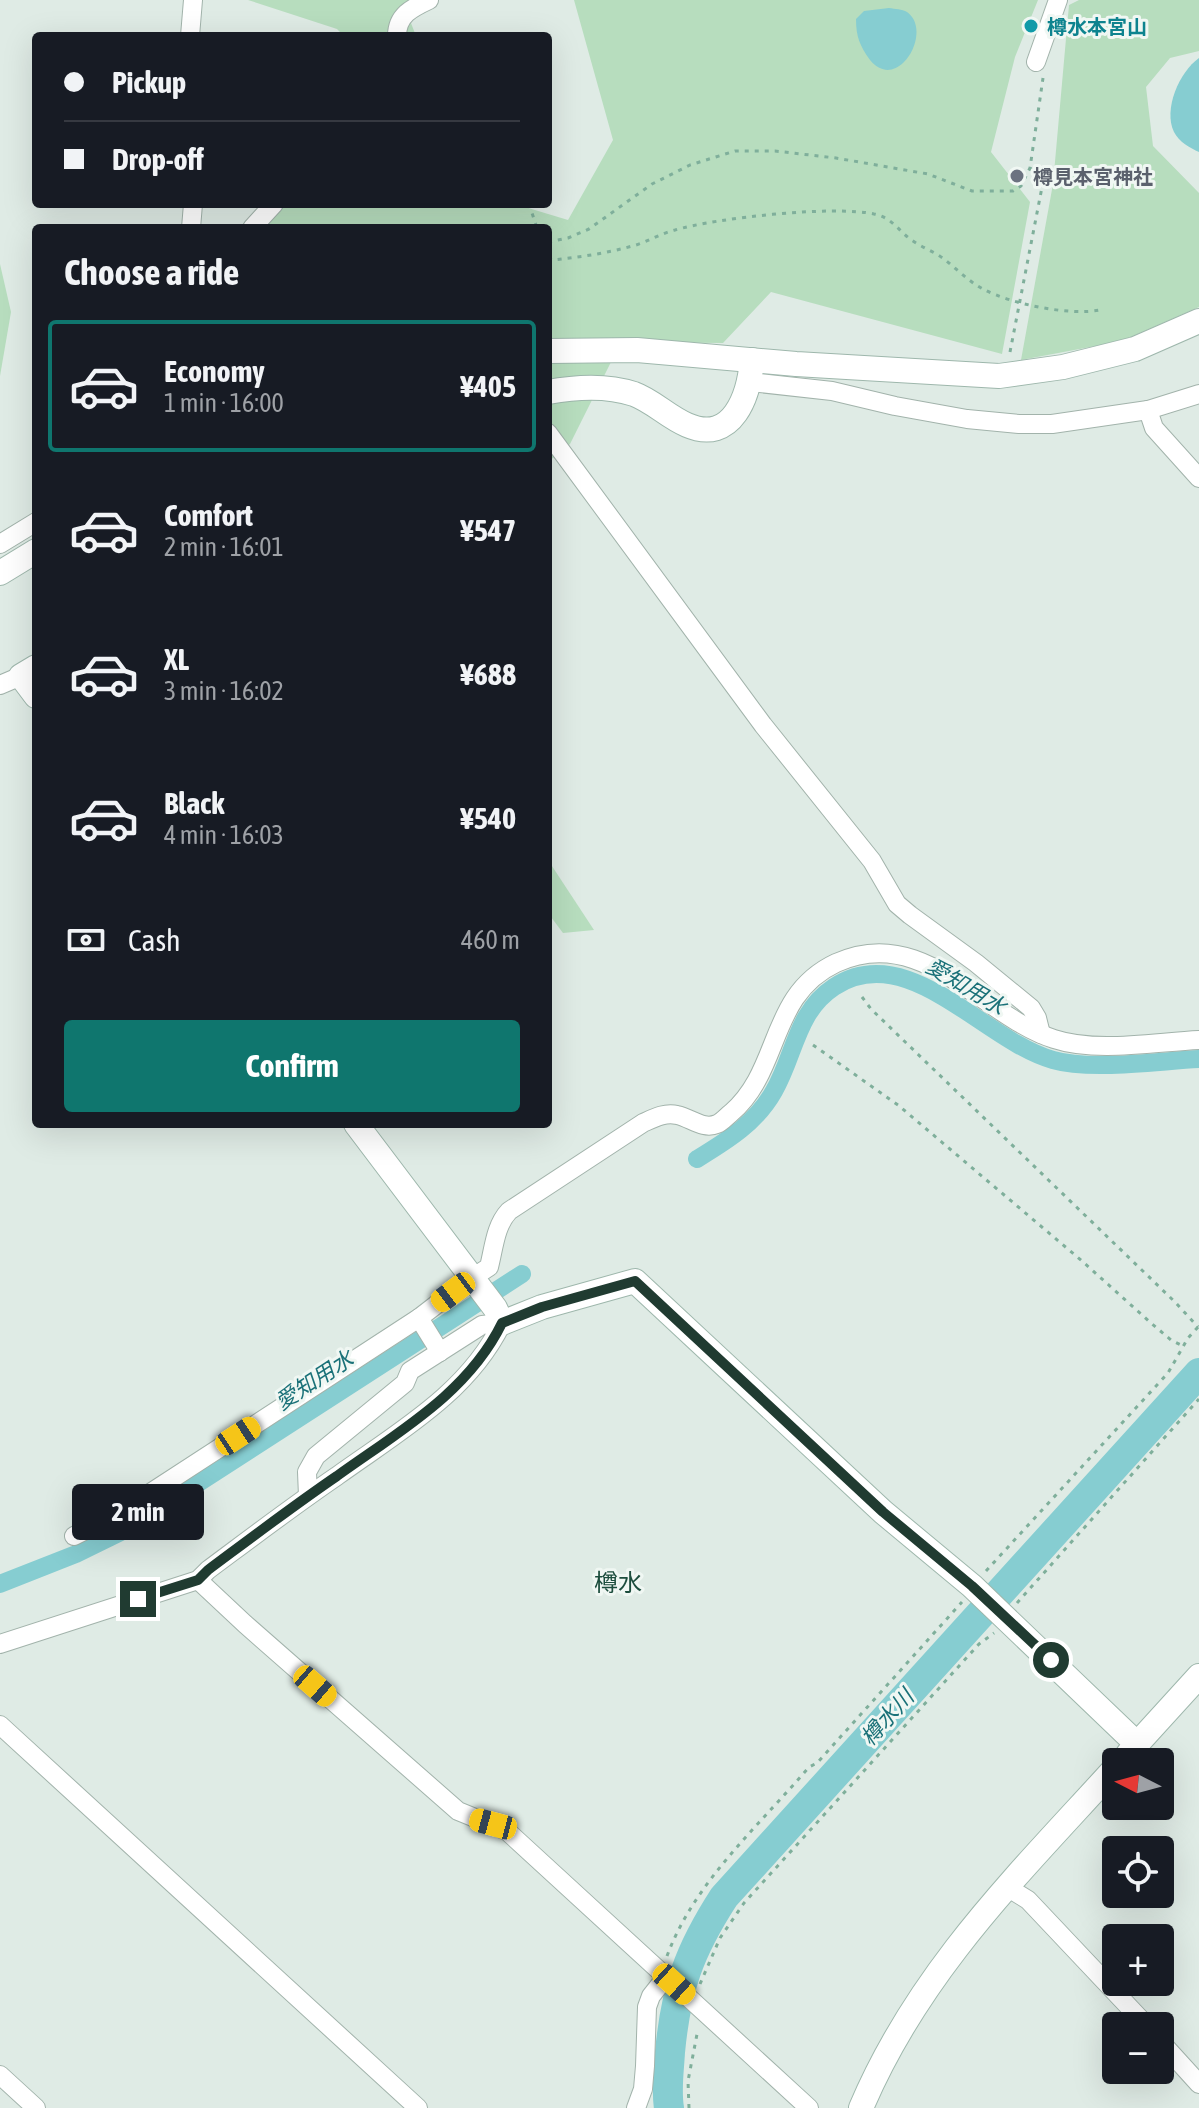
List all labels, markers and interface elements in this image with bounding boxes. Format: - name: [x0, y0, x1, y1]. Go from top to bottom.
- place label: 樽水本宮山: [1047, 15, 1147, 38]
- marker: 樽水本宮山: [1022, 17, 1040, 35]
- text: Pickup: [112, 65, 186, 99]
- text: Drop-off: [112, 142, 204, 176]
- place label: 樽見本宮神社: [1033, 165, 1153, 188]
- marker: 樽見本宮神社: [1008, 167, 1026, 185]
- text: Choose a ride: [64, 251, 239, 293]
- icon: car: [68, 350, 140, 422]
- text: Economy: [164, 354, 265, 388]
- text: ¥405: [460, 369, 516, 403]
- text: 1 min · 16:00: [164, 388, 284, 418]
- icon: car: [68, 494, 140, 566]
- text: Comfort: [164, 498, 253, 532]
- text: ¥547: [460, 513, 516, 547]
- text: 2 min · 16:01: [164, 532, 284, 562]
- icon: car: [68, 638, 140, 710]
- text: XL: [164, 642, 189, 676]
- text: ¥688: [460, 657, 516, 691]
- text: 3 min · 16:02: [164, 676, 284, 706]
- icon: car: [68, 782, 140, 854]
- text: Black: [164, 786, 224, 820]
- text: ¥540: [460, 801, 516, 835]
- text: 4 min · 16:03: [164, 820, 284, 850]
- icon: cash: [64, 918, 108, 962]
- text: Cash: [128, 923, 181, 957]
- text: 460 m: [461, 925, 520, 955]
- water label: 愛知用水: [922, 952, 1012, 1021]
- button: Confirm: [64, 1020, 520, 1112]
- car: [427, 1268, 479, 1316]
- water label: 愛知用水: [270, 1344, 360, 1415]
- car: [211, 1413, 265, 1459]
- callout: 2 min: [72, 1483, 204, 1539]
- text: 2 min: [111, 1497, 165, 1527]
- district label: 樽水: [594, 1569, 642, 1596]
- route end: [120, 1581, 156, 1617]
- route start: [1033, 1642, 1069, 1678]
- car: [289, 1661, 341, 1711]
- water label: 樽水川: [855, 1682, 920, 1750]
- north arrow: [1102, 1748, 1174, 1820]
- map controls: [1102, 1748, 1174, 2084]
- car: [467, 1806, 519, 1842]
- button: locate: [1102, 1836, 1174, 1908]
- button: +: [1102, 1924, 1174, 1996]
- car: [648, 1959, 700, 2009]
- button: −: [1102, 2012, 1174, 2084]

